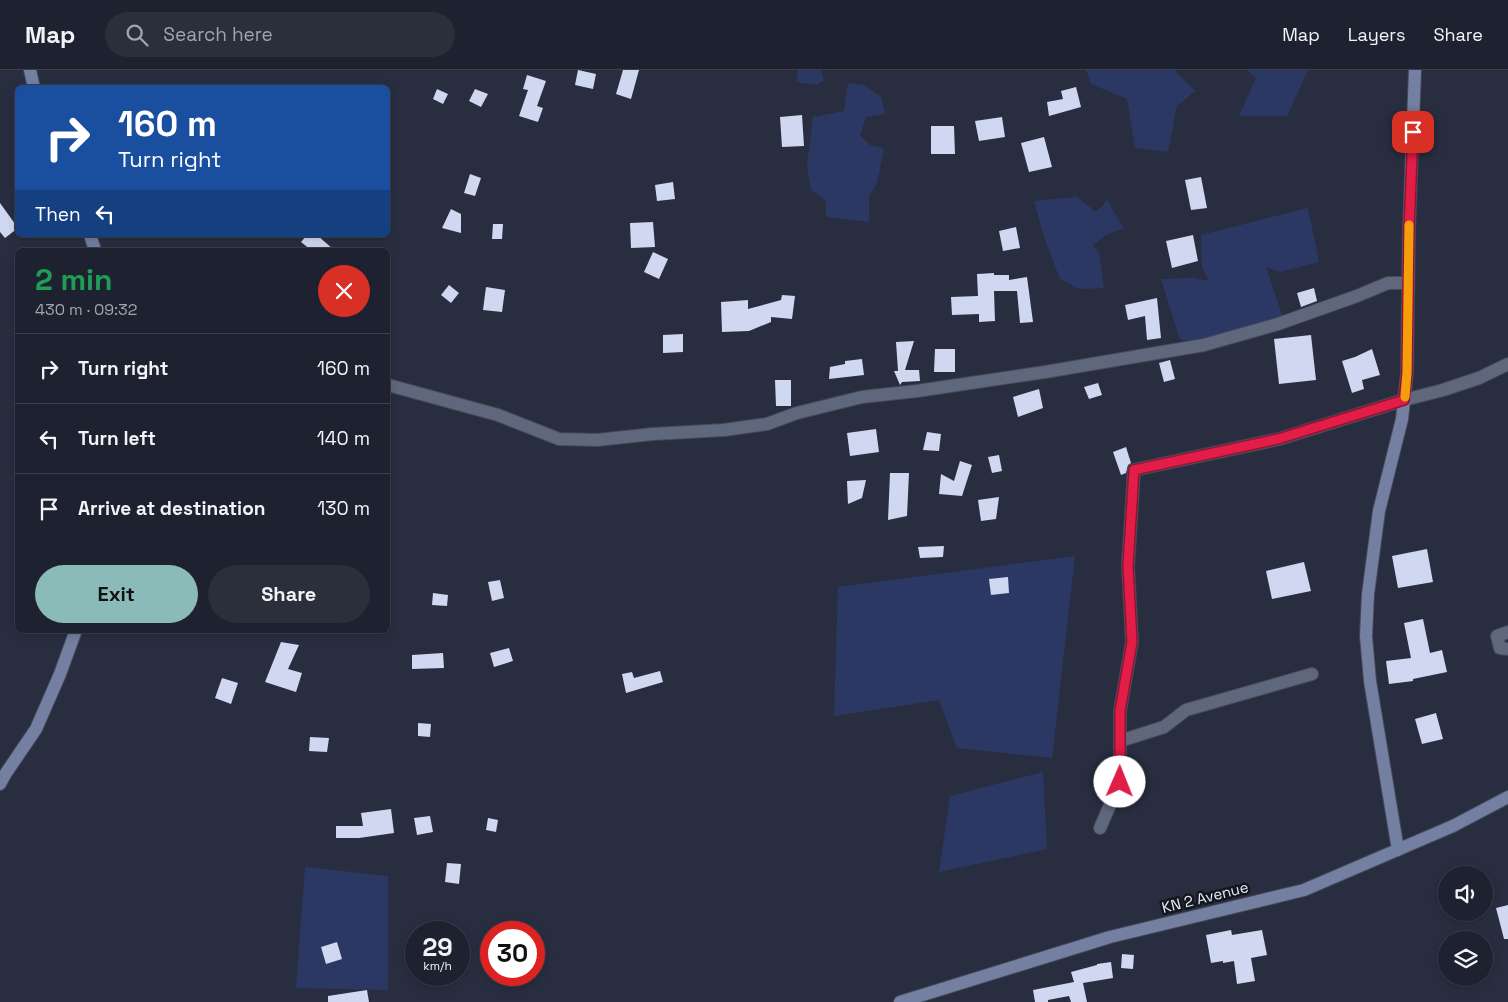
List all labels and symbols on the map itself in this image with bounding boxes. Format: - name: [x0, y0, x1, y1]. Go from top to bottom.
- pin: [1392, 111, 1434, 153]
- position arrow: [1093, 755, 1145, 807]
- street label: KN 2 Avenue: [1160, 877, 1250, 917]
- speed limit sign: 30: [480, 921, 545, 986]

